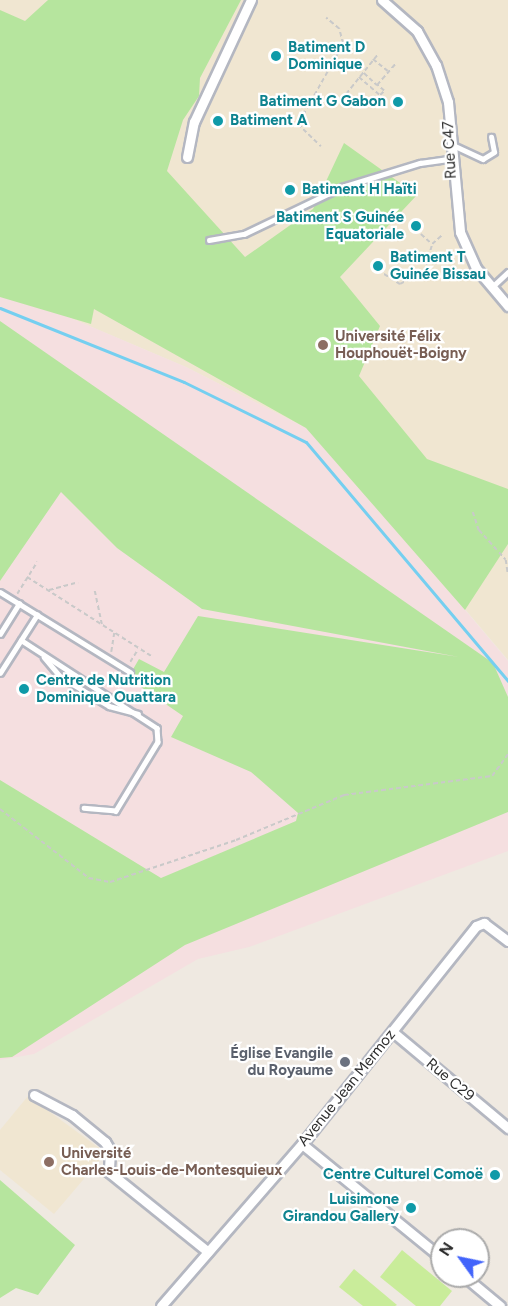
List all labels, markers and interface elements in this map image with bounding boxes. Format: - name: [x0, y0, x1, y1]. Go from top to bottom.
- place label: Batiment D Dominique: [288, 38, 365, 73]
- marker: Batiment D Dominique: [269, 49, 283, 63]
- place label: Batiment G Gabon: [259, 93, 386, 111]
- marker: Batiment G Gabon: [391, 95, 405, 109]
- place label: Batiment A: [230, 112, 307, 130]
- marker: Batiment A: [211, 114, 225, 128]
- street label: Rue C47: [439, 121, 461, 179]
- place label: Batiment H Haïti: [302, 181, 417, 199]
- marker: Batiment H Haïti: [283, 183, 297, 197]
- place label: Batiment S Guinée Equatoriale: [276, 208, 404, 243]
- marker: Batiment S Guinée Equatoriale: [409, 219, 423, 233]
- place label: Batiment T Guinée Bissau: [390, 248, 486, 283]
- marker: Batiment T Guinée Bissau: [371, 259, 385, 273]
- place label: Université Félix Houphouët-Boigny: [335, 327, 467, 362]
- marker: Université Félix Houphouët-Boigny: [316, 338, 330, 352]
- place label: Centre de Nutrition Dominique Ouattara: [36, 671, 176, 706]
- marker: Centre de Nutrition Dominique Ouattara: [17, 682, 31, 696]
- street label: Avenue Jean Mermoz: [294, 1026, 400, 1150]
- place label: Église Evangile du Royaume: [230, 1044, 333, 1079]
- marker: Église Evangile du Royaume: [338, 1055, 352, 1069]
- street label: Rue C29: [422, 1055, 478, 1105]
- place label: Université Charles-Louis-de-Montesquieux: [61, 1144, 282, 1179]
- marker: Université Charles-Louis-de-Montesquieux: [42, 1155, 56, 1169]
- place label: Centre Culturel Comoë: [323, 1166, 483, 1184]
- marker: Centre Culturel Comoë: [488, 1168, 502, 1182]
- place label: Luisimone Girandou Gallery: [283, 1190, 399, 1225]
- marker: Luisimone Girandou Gallery: [404, 1201, 418, 1215]
- north arrow: [430, 1228, 490, 1288]
- text: N: [435, 1239, 457, 1259]

